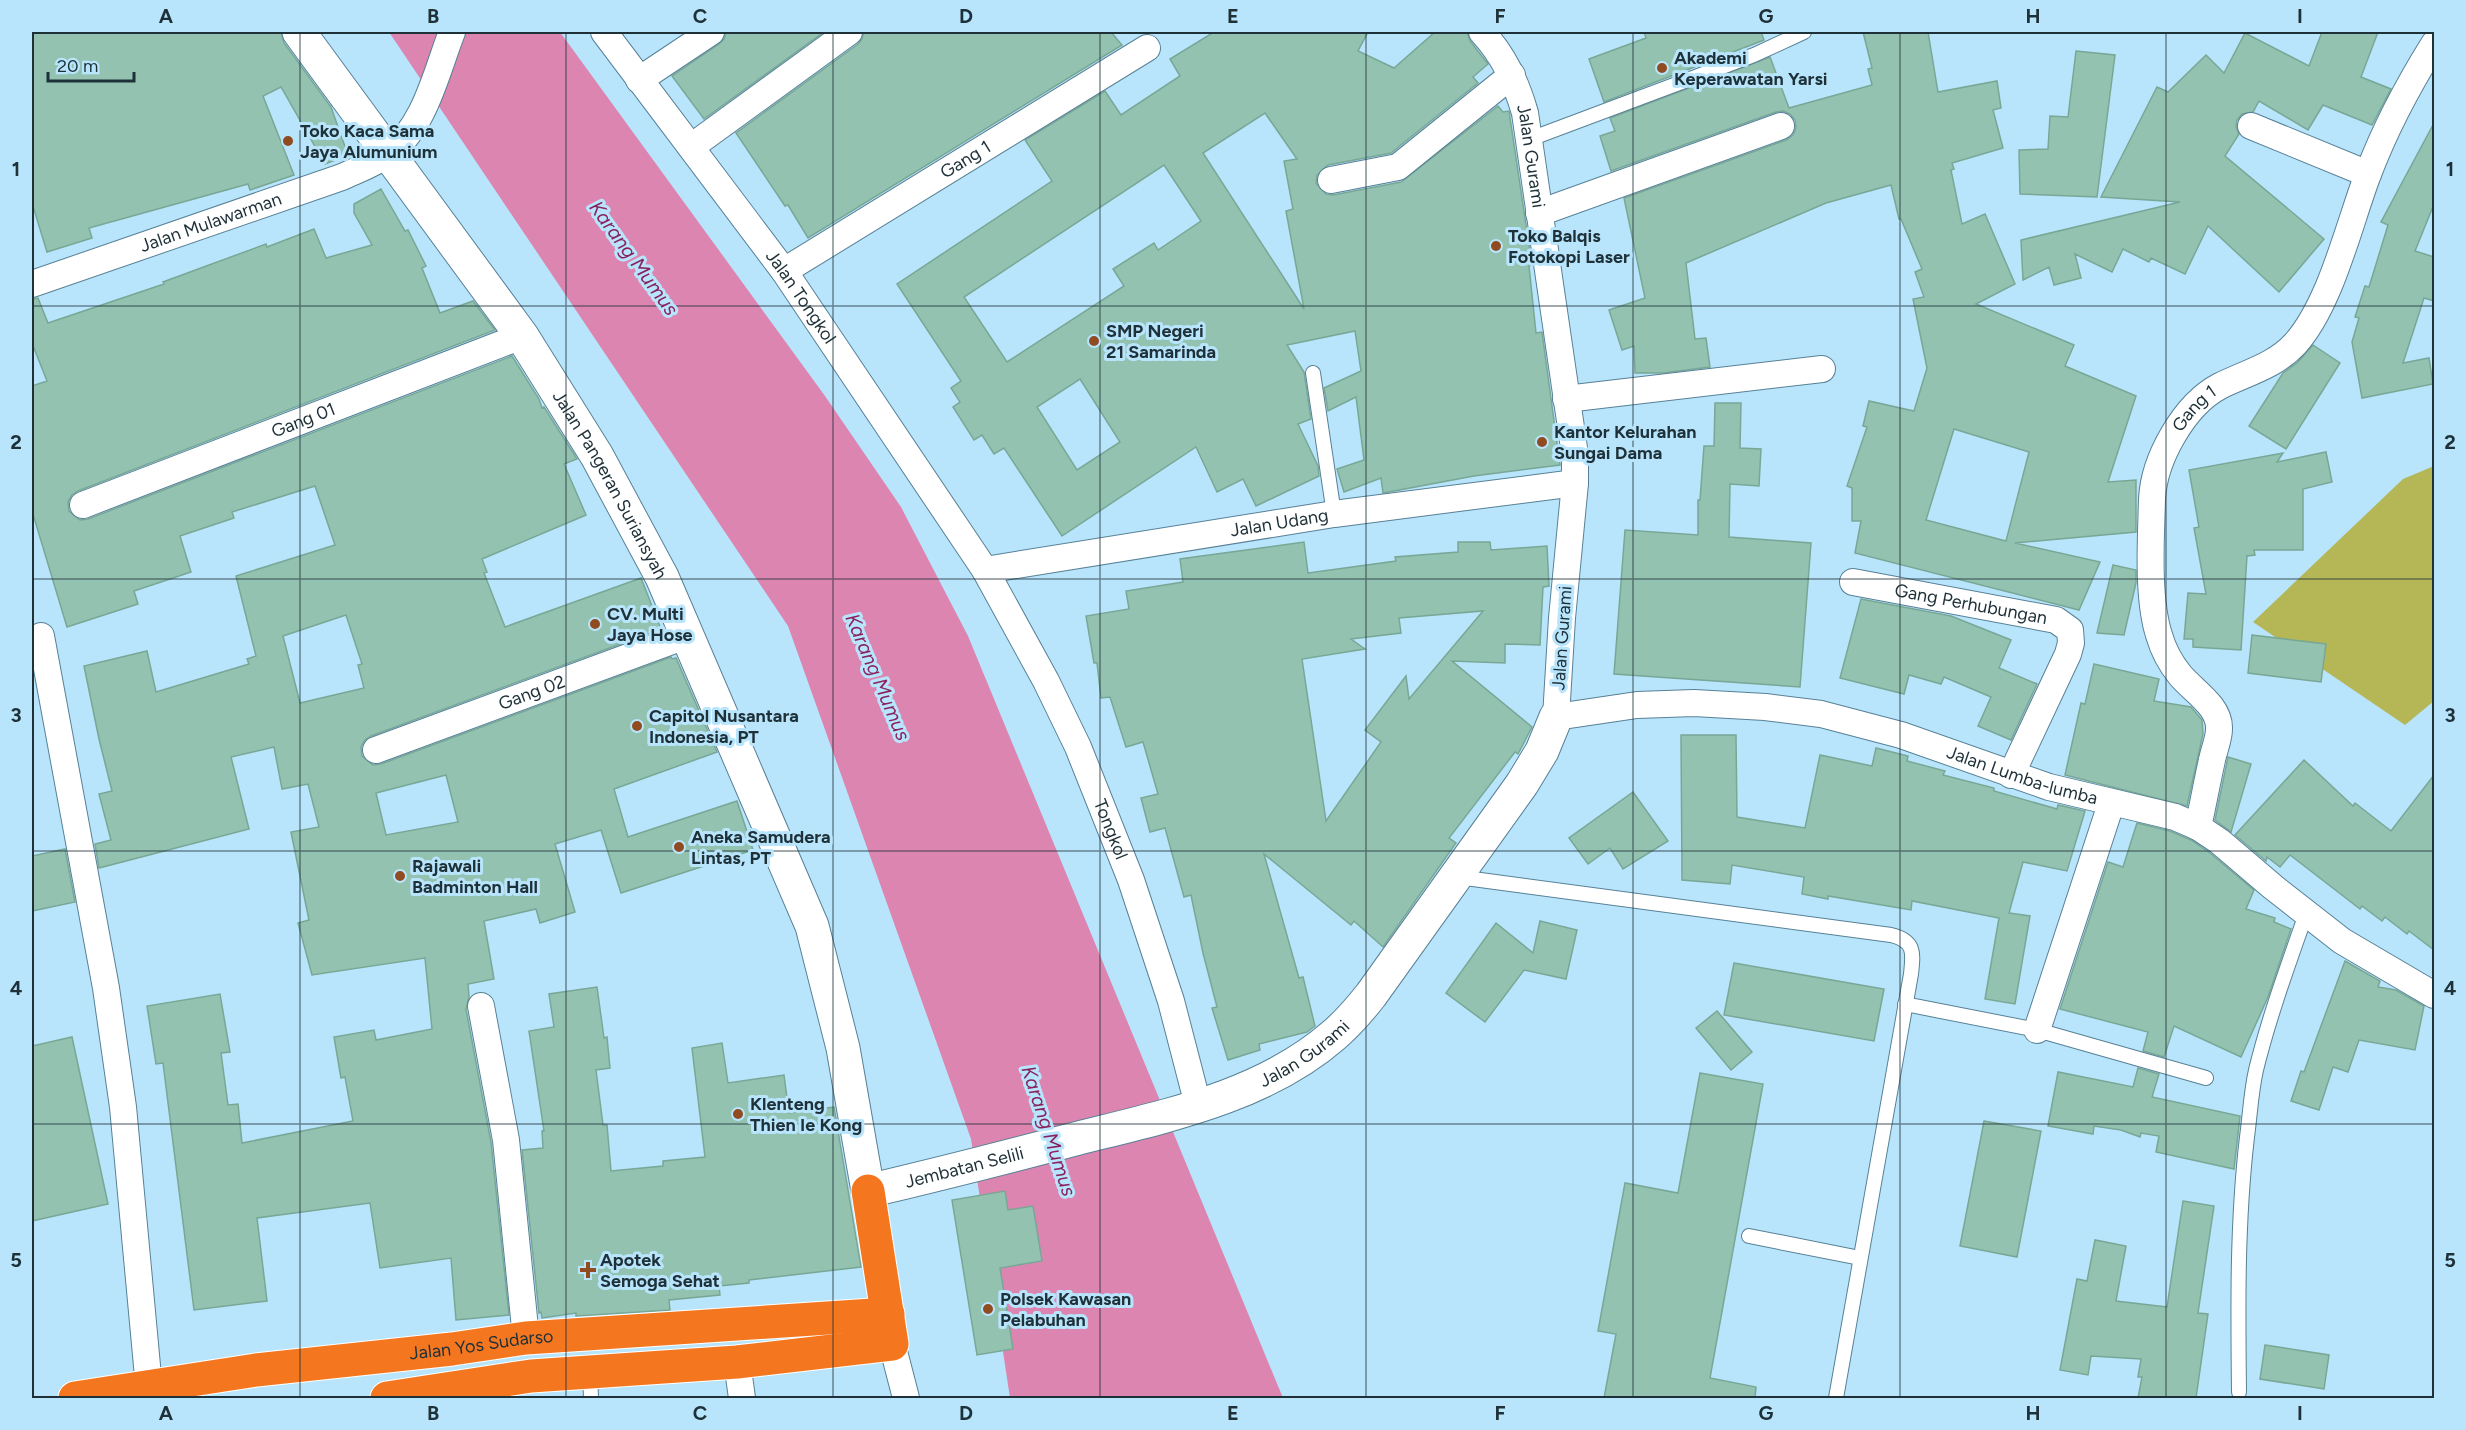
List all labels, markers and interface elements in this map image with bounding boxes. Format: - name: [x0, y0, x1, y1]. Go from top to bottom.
- text: A: [159, 4, 174, 28]
- text: B: [427, 4, 439, 28]
- text: C: [693, 4, 707, 28]
- text: D: [959, 4, 973, 28]
- text: E: [1227, 4, 1239, 28]
- text: F: [1494, 4, 1506, 28]
- text: G: [1759, 4, 1774, 28]
- text: H: [2026, 4, 2041, 28]
- text: I: [2297, 4, 2303, 28]
- scale bar: [48, 45, 134, 83]
- place label: Akademi Keperawatan Yarsi: [1674, 47, 1828, 90]
- text: 20 m: [57, 55, 98, 77]
- marker: Akademi Keperawatan Yarsi: [1655, 61, 1669, 75]
- street label: Jalan Gurami: [1512, 101, 1550, 209]
- place label: Toko Kaca Sama Jaya Alumunium: [300, 120, 438, 163]
- marker: Toko Kaca Sama Jaya Alumunium: [281, 134, 295, 148]
- street label: Gang 1: [936, 136, 995, 183]
- text: 1: [12, 157, 20, 181]
- text: 1: [2446, 157, 2454, 181]
- street label: Jalan Mulawarman: [137, 188, 284, 257]
- water label: Karang Mumus: [584, 196, 684, 320]
- place label: Toko Balqis Fotokopi Laser: [1508, 225, 1630, 268]
- marker: Toko Balqis Fotokopi Laser: [1489, 239, 1503, 253]
- street label: Jalan Tongkol: [761, 245, 841, 348]
- place label: SMP Negeri 21 Samarinda: [1106, 320, 1216, 363]
- marker: SMP Negeri 21 Samarinda: [1087, 334, 1101, 348]
- street label: Gang 1: [2167, 380, 2220, 436]
- street label: Jalan Pangeran Suriansyah: [548, 386, 672, 583]
- street label: Gang 01: [268, 398, 338, 443]
- place label: Kantor Kelurahan Sungai Dama: [1554, 421, 1696, 464]
- text: 2: [10, 430, 22, 454]
- text: 2: [2444, 430, 2456, 454]
- marker: Kantor Kelurahan Sungai Dama: [1535, 435, 1549, 449]
- street label: Jalan Udang: [1229, 504, 1330, 542]
- street label: Gang Perhubungan: [1893, 579, 2049, 629]
- street label: Jalan Gurami: [1547, 585, 1577, 691]
- place label: CV. Multi Jaya Hose: [607, 603, 693, 646]
- water label: Karang Mumus: [840, 610, 916, 745]
- marker: CV. Multi Jaya Hose: [588, 617, 602, 631]
- street label: Gang 02: [495, 670, 568, 715]
- text: 3: [10, 703, 22, 727]
- text: 3: [2444, 703, 2456, 727]
- place label: Capitol Nusantara Indonesia, PT: [649, 705, 799, 748]
- marker: Capitol Nusantara Indonesia, PT: [630, 719, 644, 733]
- street label: Jalan Lumba-lumba: [1944, 741, 2100, 809]
- street label: Tongkol: [1089, 796, 1133, 863]
- place label: Aneka Samudera Lintas, PT: [691, 826, 831, 869]
- marker: Aneka Samudera Lintas, PT: [672, 840, 686, 854]
- place label: Rajawali Badminton Hall: [412, 855, 538, 898]
- marker: Rajawali Badminton Hall: [393, 869, 407, 883]
- text: 4: [10, 976, 23, 1000]
- text: 4: [2444, 976, 2457, 1000]
- street label: Jalan Gurami: [1256, 1015, 1354, 1092]
- water label: Karang Mumus: [1017, 1063, 1082, 1200]
- place label: Klenteng Thien Ie Kong: [750, 1093, 862, 1136]
- marker: Klenteng Thien Ie Kong: [731, 1107, 745, 1121]
- street label: Jembatan Selili: [903, 1142, 1026, 1193]
- text: 5: [10, 1248, 22, 1272]
- text: 5: [2444, 1248, 2456, 1272]
- place label: Apotek Semoga Sehat: [600, 1249, 720, 1292]
- marker: Apotek Semoga Sehat: [581, 1263, 595, 1277]
- place label: Polsek Kawasan Pelabuhan: [1000, 1288, 1131, 1331]
- marker: Polsek Kawasan Pelabuhan: [981, 1302, 995, 1316]
- street label: Jalan Yos Sudarso: [408, 1325, 554, 1364]
- text: A: [159, 1401, 174, 1425]
- text: B: [427, 1401, 439, 1425]
- text: C: [693, 1401, 707, 1425]
- text: D: [959, 1401, 973, 1425]
- text: E: [1227, 1401, 1239, 1425]
- text: F: [1494, 1401, 1506, 1425]
- text: G: [1759, 1401, 1774, 1425]
- text: H: [2026, 1401, 2041, 1425]
- text: I: [2297, 1401, 2303, 1425]

